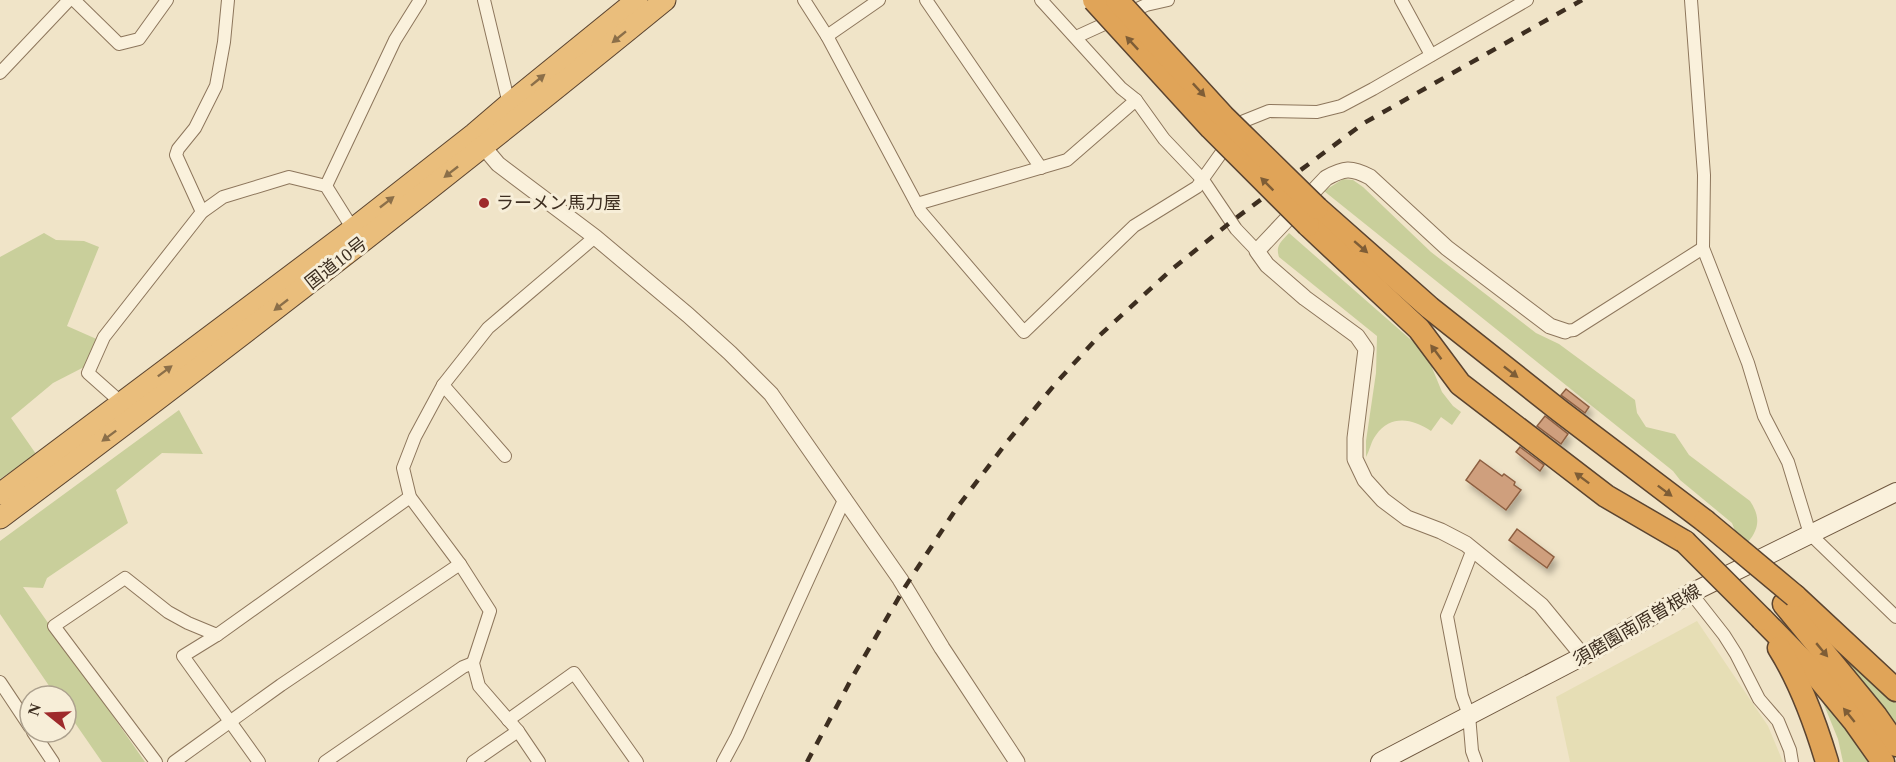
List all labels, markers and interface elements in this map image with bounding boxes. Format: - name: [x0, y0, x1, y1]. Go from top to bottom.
- one-way arrow: [612, 30, 627, 43]
- one-way arrow: [1125, 36, 1139, 51]
- one-way arrow: [531, 74, 546, 86]
- one-way arrow: [1191, 83, 1205, 97]
- one-way arrow: [443, 166, 459, 179]
- one-way arrow: [1259, 177, 1274, 191]
- place label: ラーメン馬力屋: [496, 193, 621, 213]
- one-way arrow: [379, 196, 395, 208]
- marker: ラーメン馬力屋: [477, 196, 491, 210]
- street label: 国道10号: [301, 233, 371, 293]
- one-way arrow: [1353, 240, 1368, 253]
- one-way arrow: [273, 299, 288, 311]
- one-way arrow: [1430, 344, 1442, 359]
- one-way arrow: [156, 365, 172, 377]
- one-way arrow: [1503, 365, 1519, 378]
- one-way arrow: [102, 430, 117, 442]
- one-way arrow: [1575, 473, 1590, 485]
- one-way arrow: [1658, 484, 1673, 496]
- street label: 須磨園南原曽根線: [1570, 580, 1704, 670]
- one-way arrow: [1815, 642, 1827, 657]
- north arrow: [18, 684, 78, 744]
- text: N: [24, 701, 44, 718]
- one-way arrow: [1842, 707, 1855, 723]

